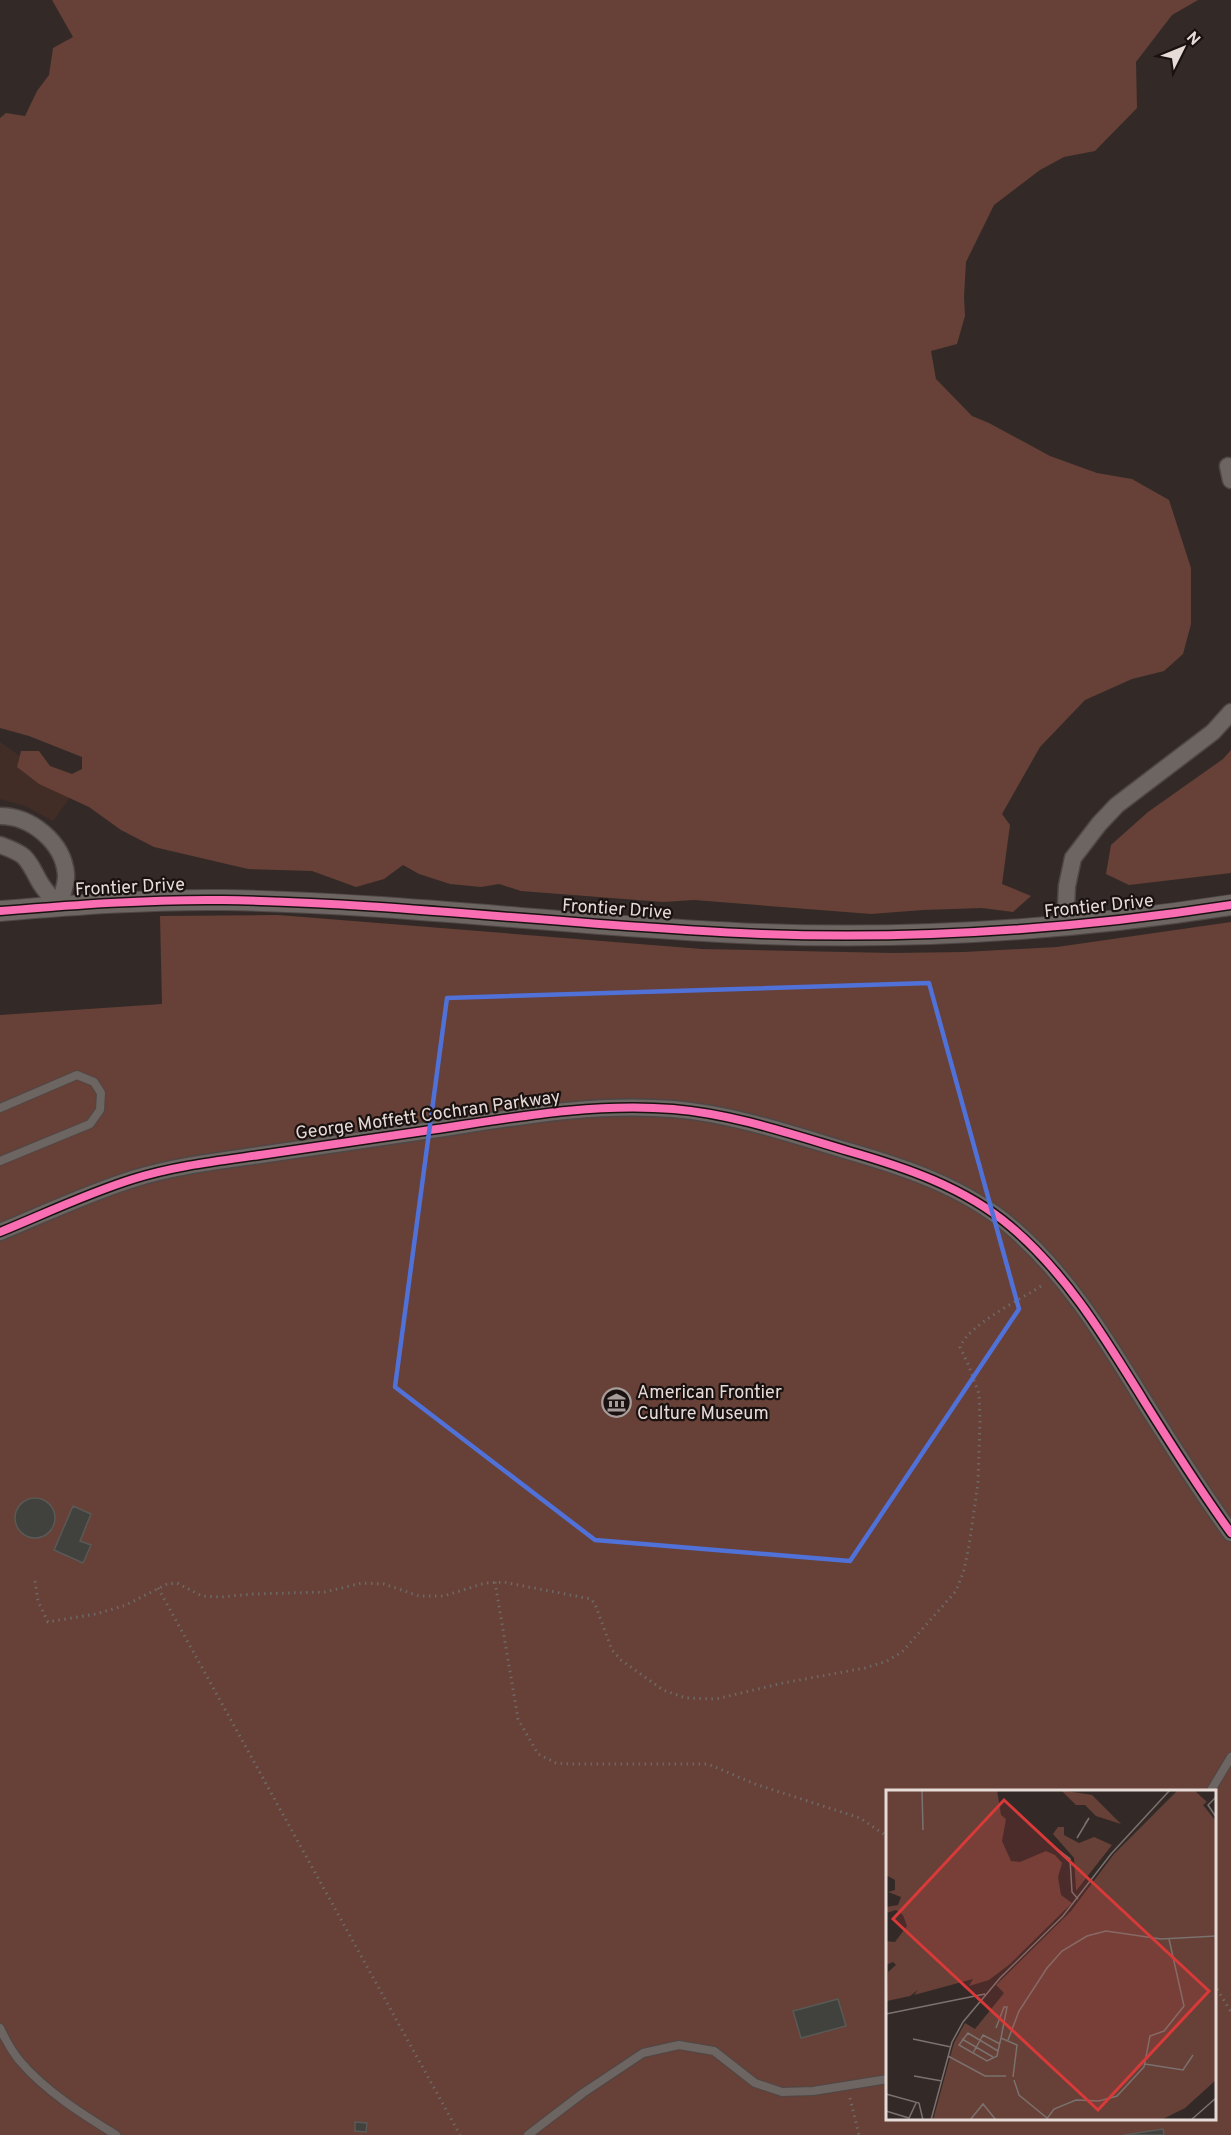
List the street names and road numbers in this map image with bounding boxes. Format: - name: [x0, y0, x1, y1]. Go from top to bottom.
- street label: Frontier Drive: [75, 874, 185, 902]
- street label: Frontier Drive: [1043, 890, 1155, 924]
- street label: Frontier Drive: [561, 895, 673, 925]
- street label: George Moffett Cochran Parkway: [294, 1086, 562, 1146]

